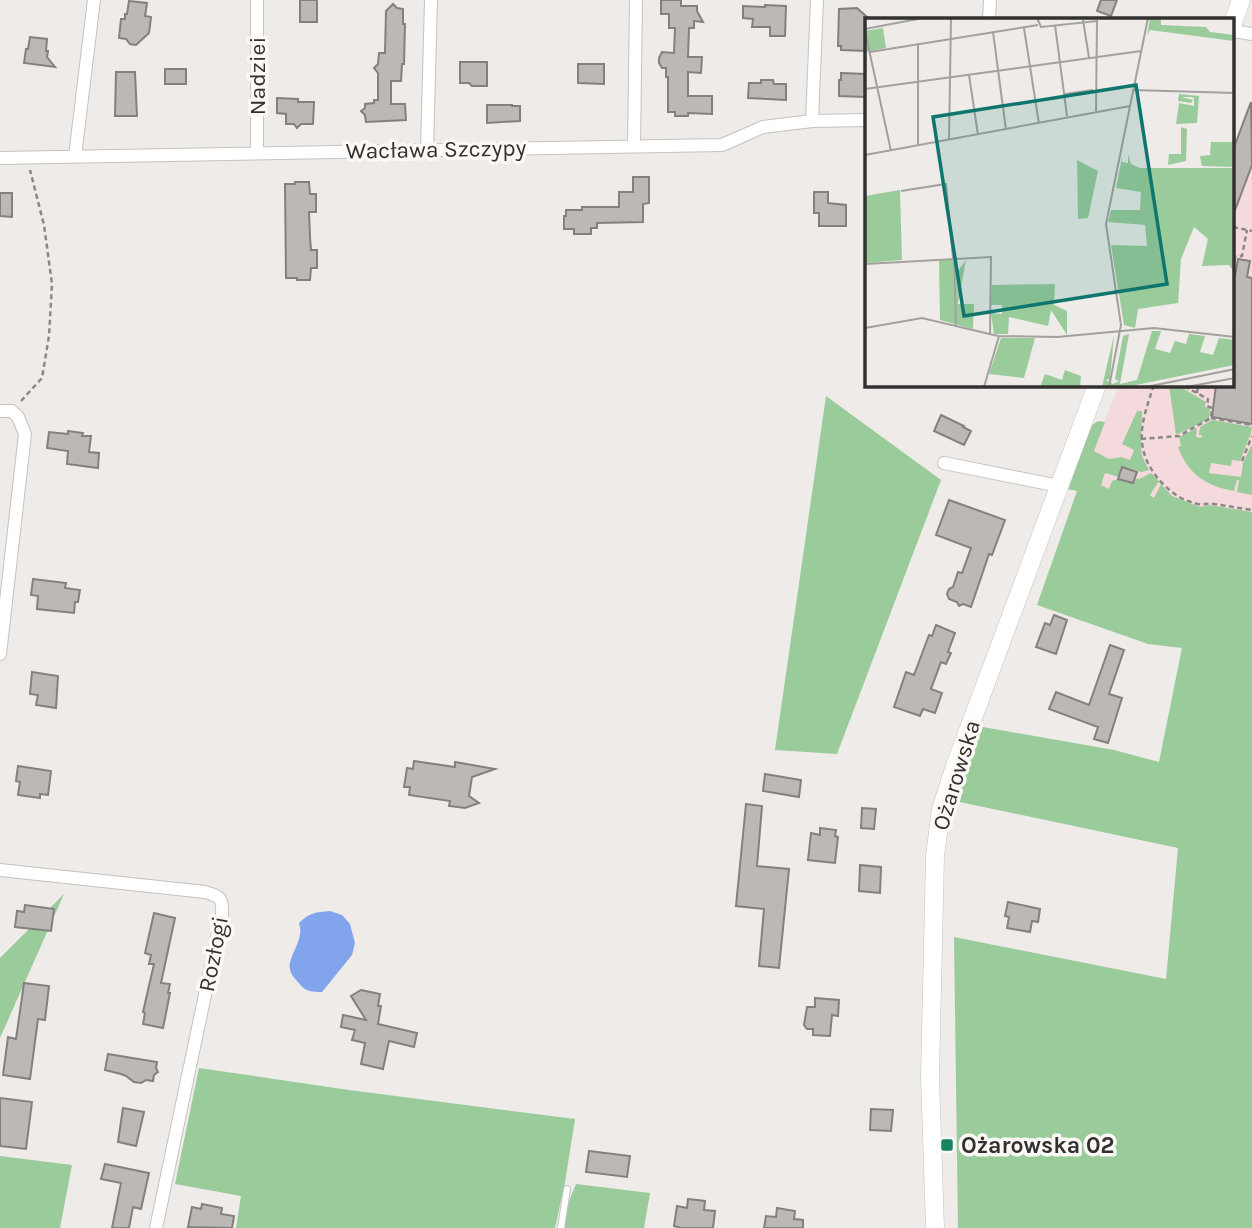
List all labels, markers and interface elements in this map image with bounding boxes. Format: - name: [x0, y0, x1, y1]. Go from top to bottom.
- inset map: [865, 18, 1234, 387]
- street label: Nadziei: [244, 37, 271, 115]
- street label: Wacława Szczypy: [345, 134, 527, 165]
- street label: Ożarowska: [927, 717, 986, 833]
- street label: Rozłogi: [193, 914, 234, 994]
- place label: Ożarowska 02: [961, 1132, 1115, 1159]
- marker: Ożarowska 02: [939, 1137, 955, 1153]

